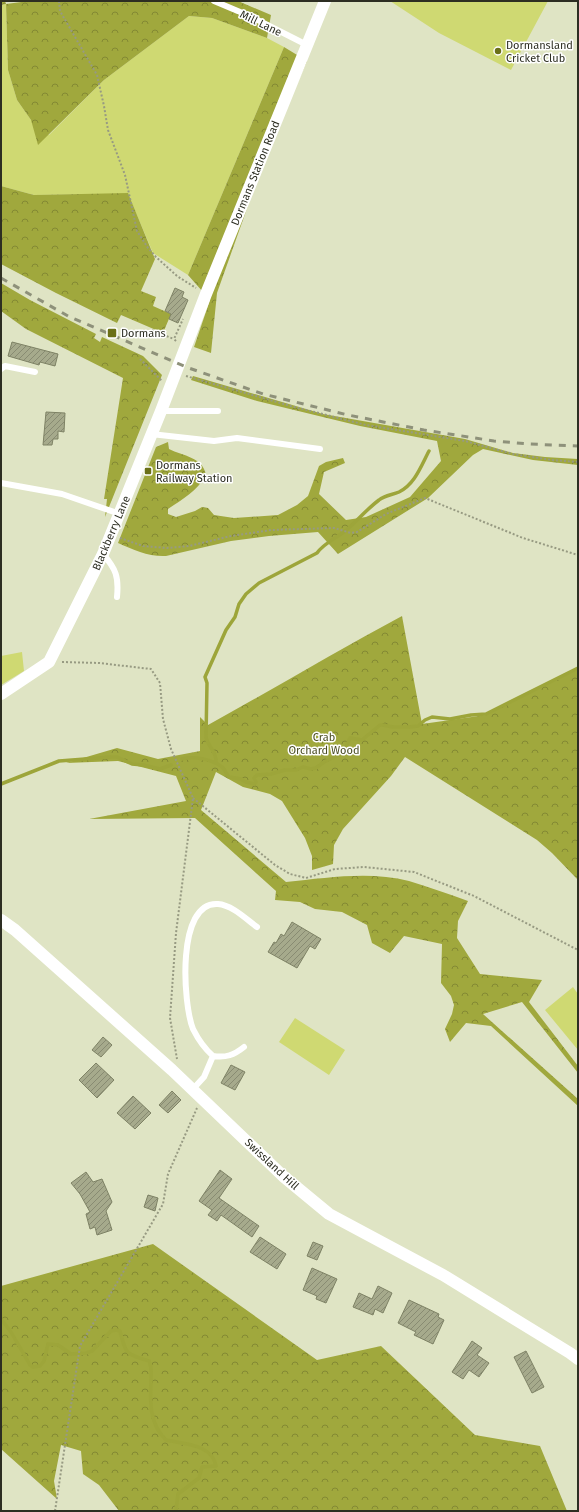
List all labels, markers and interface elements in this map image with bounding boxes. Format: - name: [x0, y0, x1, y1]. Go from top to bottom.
- street label: Mill Lane: [238, 8, 284, 39]
- place label: Dormansland Cricket Club: [506, 39, 573, 65]
- marker: Dormansland Cricket Club: [493, 46, 503, 56]
- street label: Dormans Station Road: [229, 119, 282, 227]
- marker: Dormans: [106, 327, 118, 339]
- place label: Dormans: [121, 327, 166, 340]
- place label: Dormans Railway Station: [156, 459, 233, 485]
- marker: Dormans Railway Station: [143, 466, 153, 476]
- street label: Blackberry Lane: [90, 494, 133, 572]
- park label: Crab Orchard Wood: [288, 731, 360, 757]
- street label: Swissland Hill: [242, 1136, 301, 1193]

